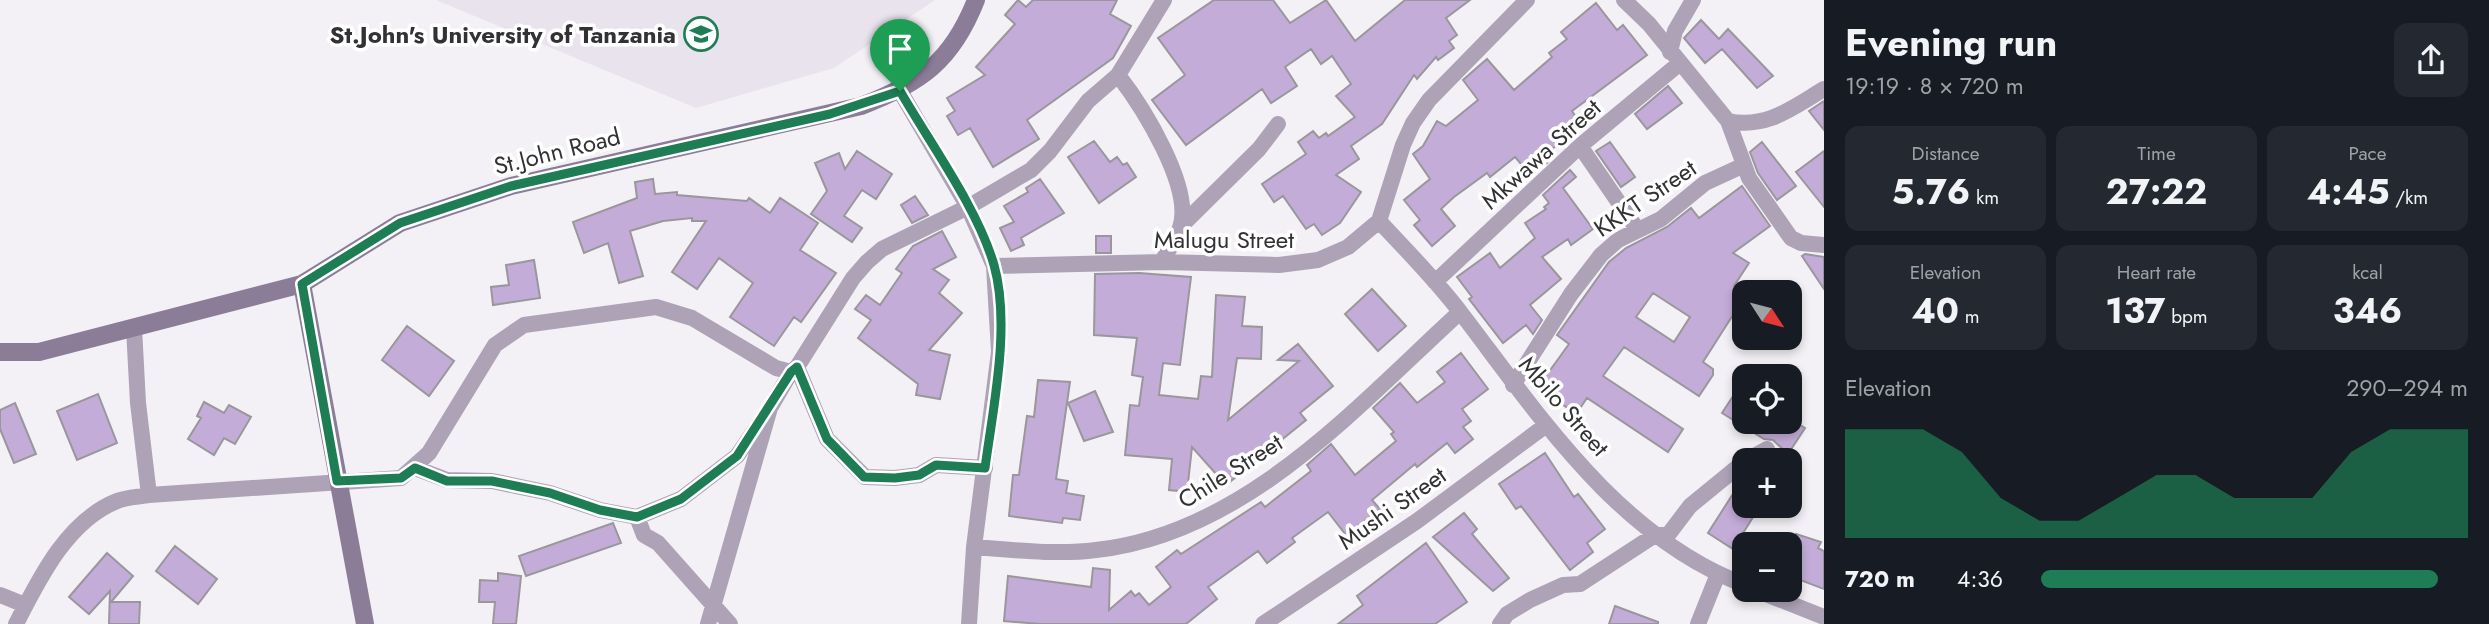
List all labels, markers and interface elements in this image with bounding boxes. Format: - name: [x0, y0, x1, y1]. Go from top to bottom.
- school or university icon: St.John's University of Tanzania: [682, 15, 720, 53]
- text: Evening run: [1845, 15, 2057, 70]
- place label: St.John's University of Tanzania: [329, 17, 676, 52]
- pin: [870, 19, 930, 91]
- button: share: [2394, 23, 2468, 97]
- icon: arrive: [881, 30, 919, 68]
- text: 19:19 · 8 × 720 m: [1845, 69, 2024, 103]
- street label: Mkwawa Street: [1473, 91, 1609, 217]
- street label: St.John Road: [490, 118, 624, 184]
- text: Distance: [1911, 140, 1980, 167]
- text: Time: [2137, 140, 2176, 167]
- text: Pace: [2349, 140, 2386, 167]
- street label: KKKT Street: [1587, 151, 1703, 245]
- text: 5.76: [1892, 167, 1970, 217]
- text: 27:22: [2106, 167, 2207, 217]
- text: 4:45: [2307, 167, 2390, 217]
- text: km: [1970, 184, 1999, 211]
- text: /km: [2390, 184, 2428, 211]
- street label: Malugu Street: [1154, 222, 1294, 257]
- text: Elevation: [1910, 259, 1981, 286]
- text: Heart rate: [2117, 259, 2196, 286]
- text: kcal: [2352, 259, 2383, 286]
- north arrow: [1732, 280, 1802, 350]
- map controls: [1732, 280, 1802, 602]
- text: 40: [1911, 286, 1959, 336]
- text: 137: [2105, 286, 2165, 336]
- text: 346: [2333, 286, 2402, 336]
- text: m: [1959, 303, 1980, 330]
- text: bpm: [2165, 303, 2208, 330]
- street label: Mbilo Street: [1511, 348, 1618, 464]
- button: locate: [1732, 364, 1802, 434]
- text: Elevation: [1845, 371, 1932, 405]
- text: 290–294 m: [2346, 371, 2468, 405]
- street label: Chile Street: [1171, 425, 1289, 517]
- button: +: [1732, 448, 1802, 518]
- street label: Mushi Street: [1331, 458, 1453, 558]
- button: −: [1732, 532, 1802, 602]
- text: 720 m: [1845, 562, 1915, 596]
- text: 4:36: [1957, 562, 2003, 596]

